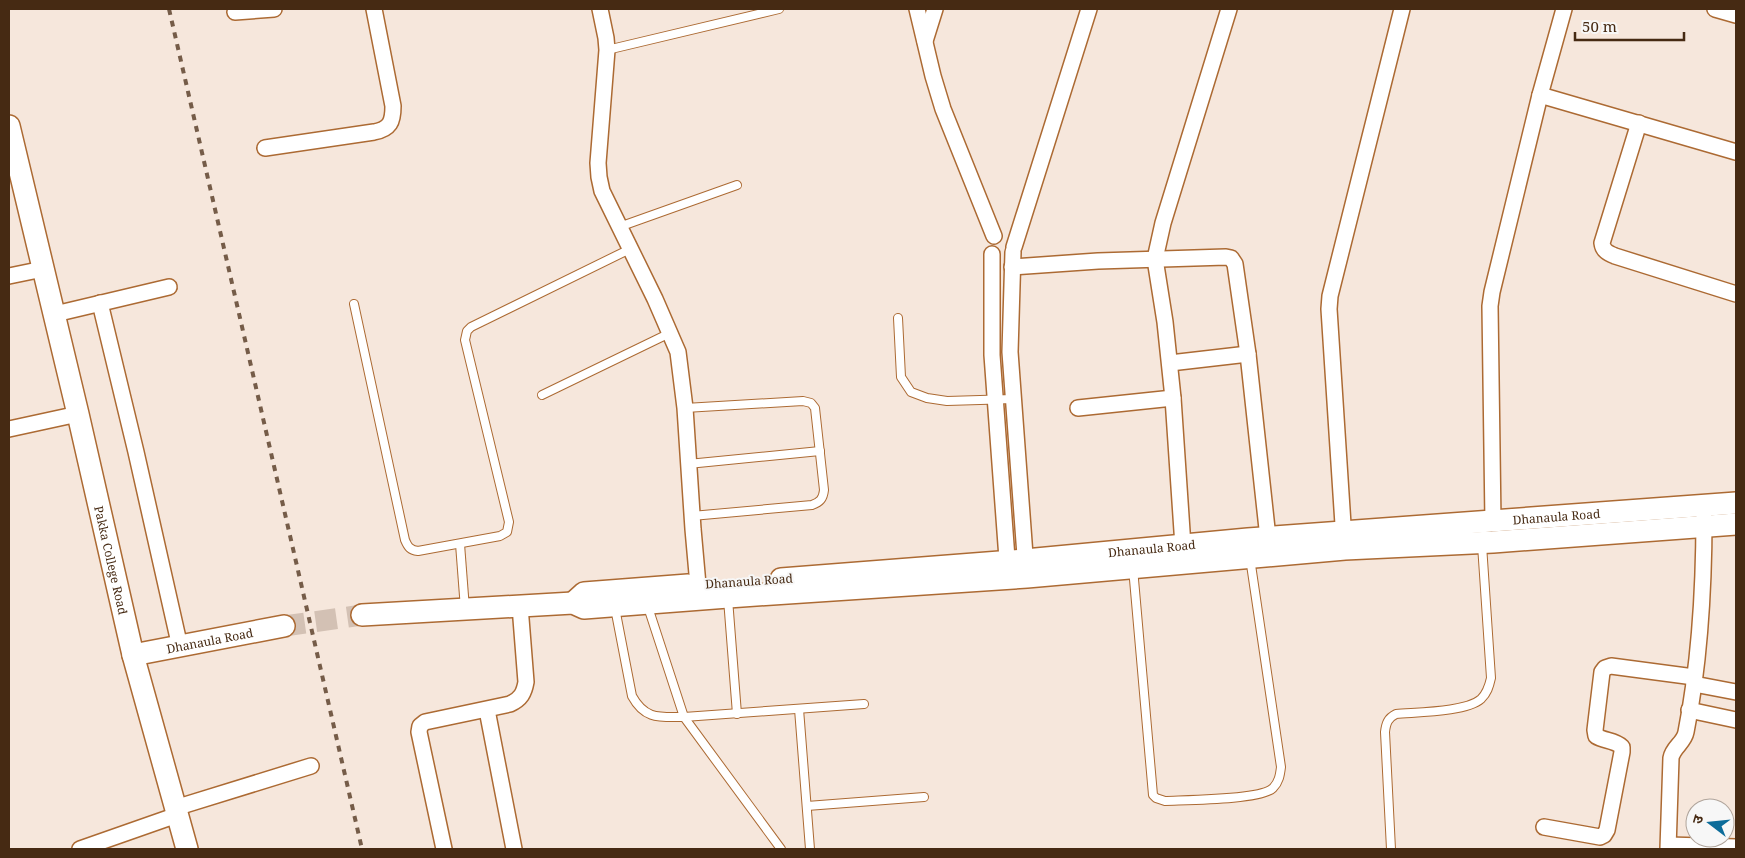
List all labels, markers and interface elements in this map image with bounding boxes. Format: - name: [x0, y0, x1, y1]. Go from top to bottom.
- scale bar: [1575, 10, 1684, 42]
- text: 50 m: [1582, 16, 1617, 36]
- street label: Pakka College Road: [91, 504, 132, 617]
- street label: Dhanaula Road: [1512, 504, 1601, 528]
- street label: Dhanaula Road: [1107, 535, 1197, 561]
- street label: Dhanaula Road: [705, 569, 794, 593]
- street label: Dhanaula Road: [165, 624, 255, 657]
- north arrow: [1685, 798, 1735, 848]
- text: उ: [1687, 812, 1708, 826]

